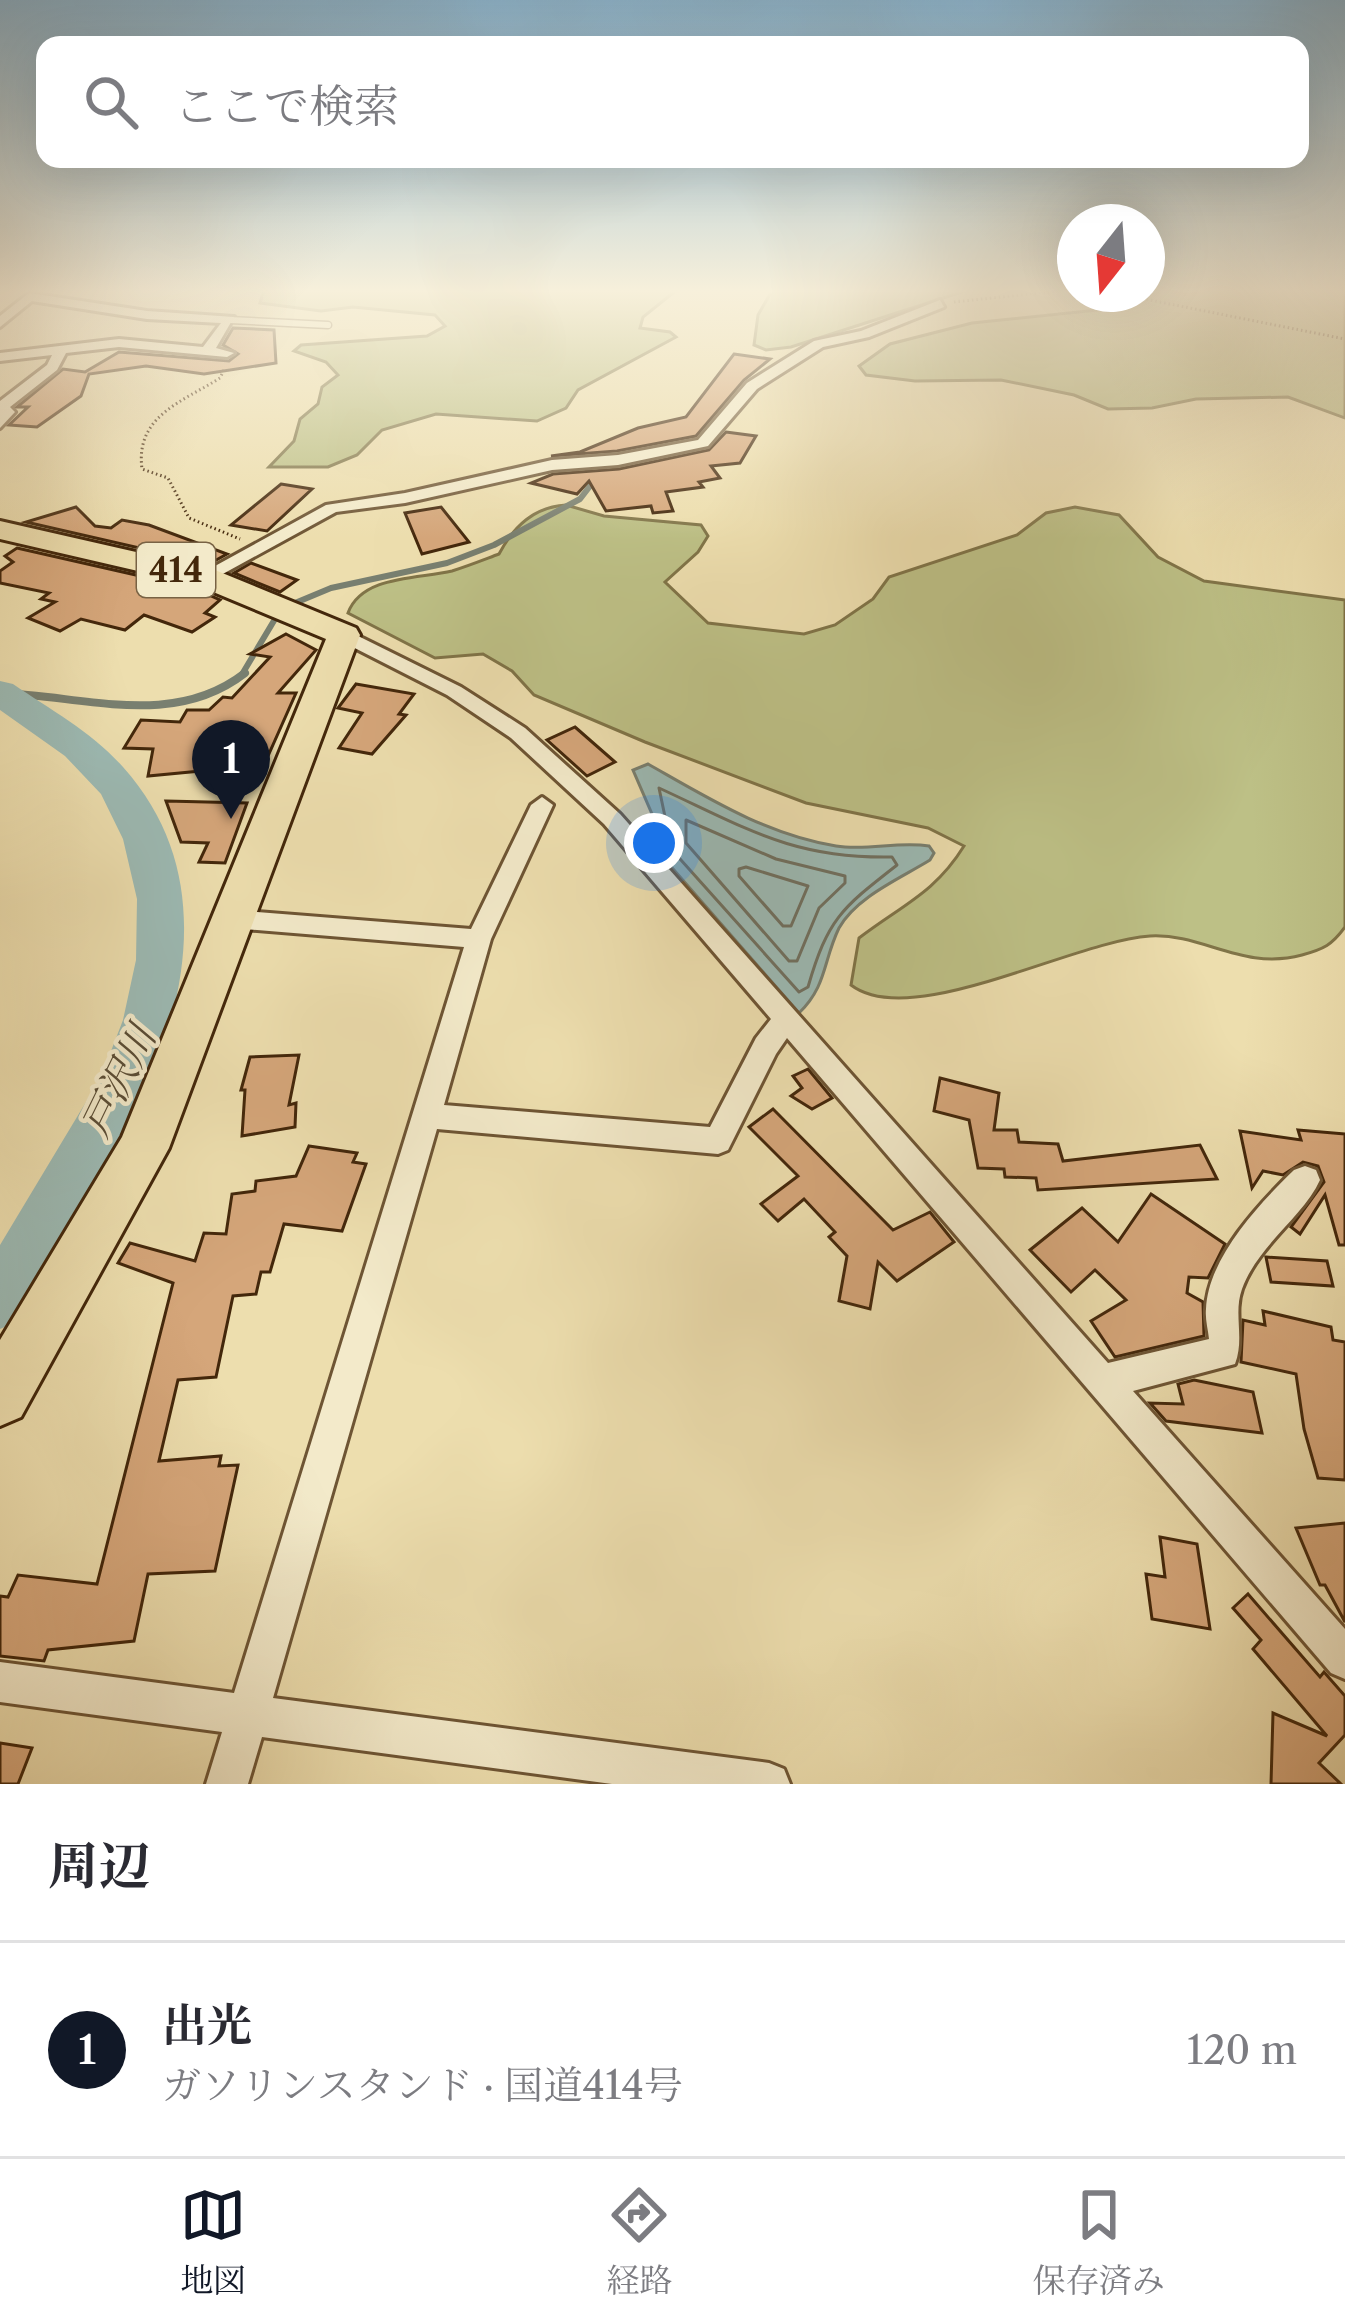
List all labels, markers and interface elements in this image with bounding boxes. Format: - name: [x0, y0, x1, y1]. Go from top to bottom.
- search box: [36, 36, 1309, 168]
- icon: search: [78, 69, 144, 135]
- text: ここで検索: [174, 78, 399, 134]
- north arrow: [1057, 204, 1165, 312]
- road number: 414: [137, 543, 215, 597]
- pin: 1: [192, 720, 270, 819]
- your location: [624, 813, 684, 873]
- water label: 戸沢川: [71, 1014, 167, 1144]
- text: 周辺: [48, 1835, 150, 1897]
- text: 出光: [162, 1997, 252, 2053]
- text: 1: [78, 2026, 96, 2074]
- text: 120 m: [1187, 2026, 1297, 2074]
- text: ガソリンスタンド · 国道414号: [162, 2061, 683, 2109]
- tab: 地図: [180, 2182, 246, 2301]
- tab: 経路: [606, 2182, 672, 2301]
- tab: 保存済み: [1033, 2182, 1165, 2301]

